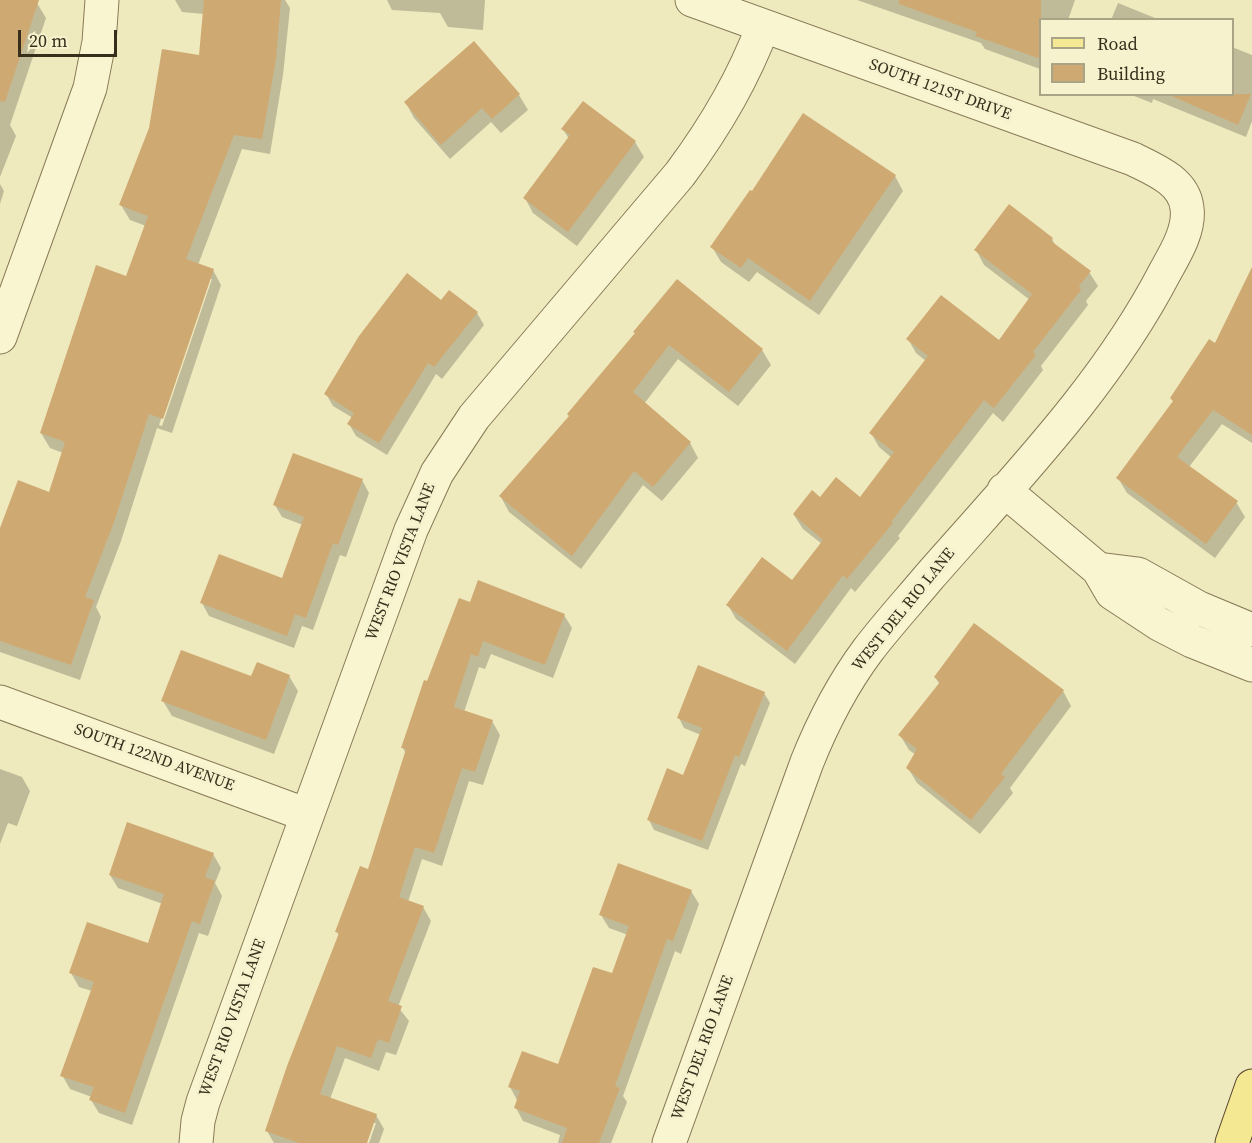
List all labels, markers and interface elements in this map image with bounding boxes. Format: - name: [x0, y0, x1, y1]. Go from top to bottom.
- scale bar: [21, 18, 120, 56]
- legend: [1039, 18, 1234, 96]
- text: 20 m: [29, 28, 67, 53]
- text: Road: [1097, 31, 1138, 56]
- street label: SOUTH 121ST DRIVE: [866, 55, 1014, 125]
- text: Building: [1097, 61, 1165, 86]
- street label: WEST RIO VISTA LANE: [362, 481, 440, 643]
- street label: WEST DEL RIO LANE: [849, 545, 959, 675]
- street label: SOUTH 122ND AVENUE: [71, 720, 237, 796]
- street label: WEST RIO VISTA LANE: [196, 937, 270, 1099]
- street label: WEST DEL RIO LANE: [668, 973, 738, 1123]

